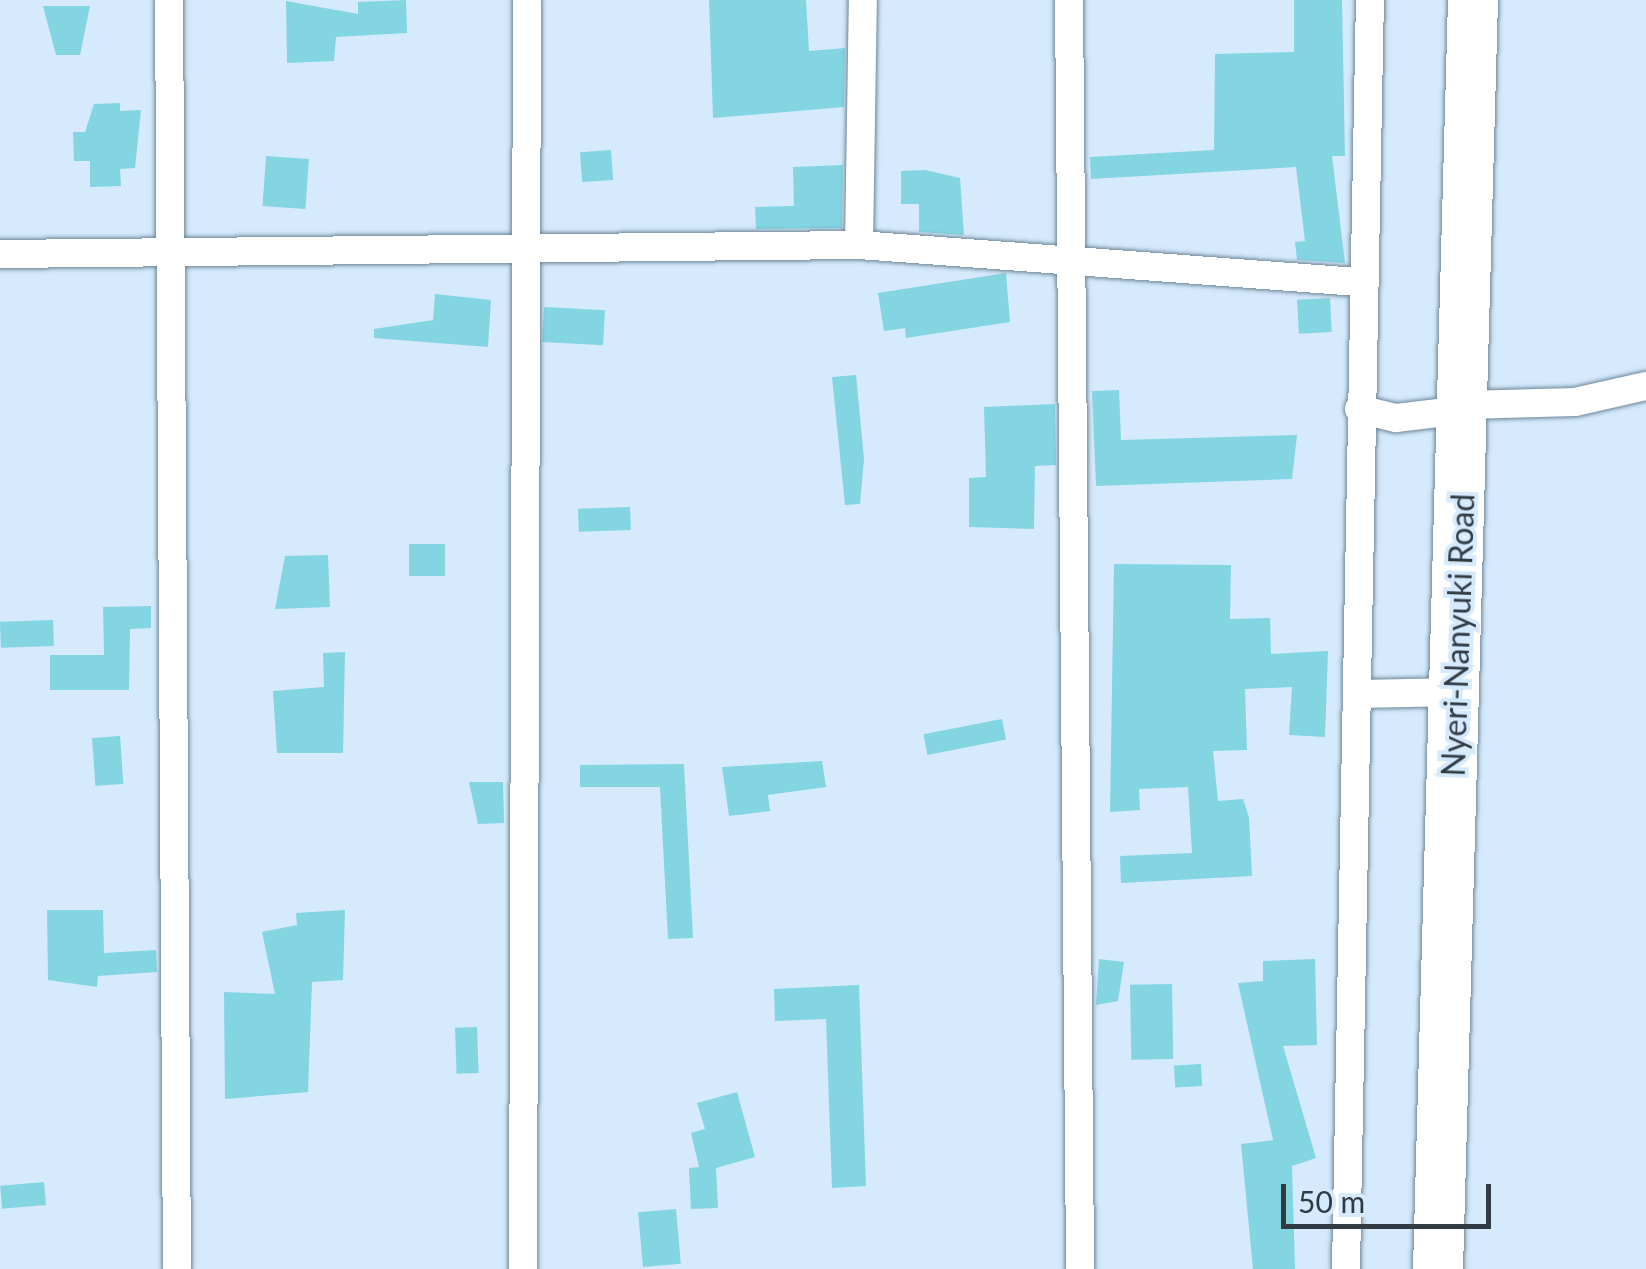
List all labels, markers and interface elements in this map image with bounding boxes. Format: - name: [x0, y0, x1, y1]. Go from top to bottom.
- street label: Nyeri-Nanyuki Road: [1434, 493, 1482, 777]
- scale bar: [1286, 1164, 1496, 1226]
- text: 50 m: [1298, 1183, 1365, 1219]

